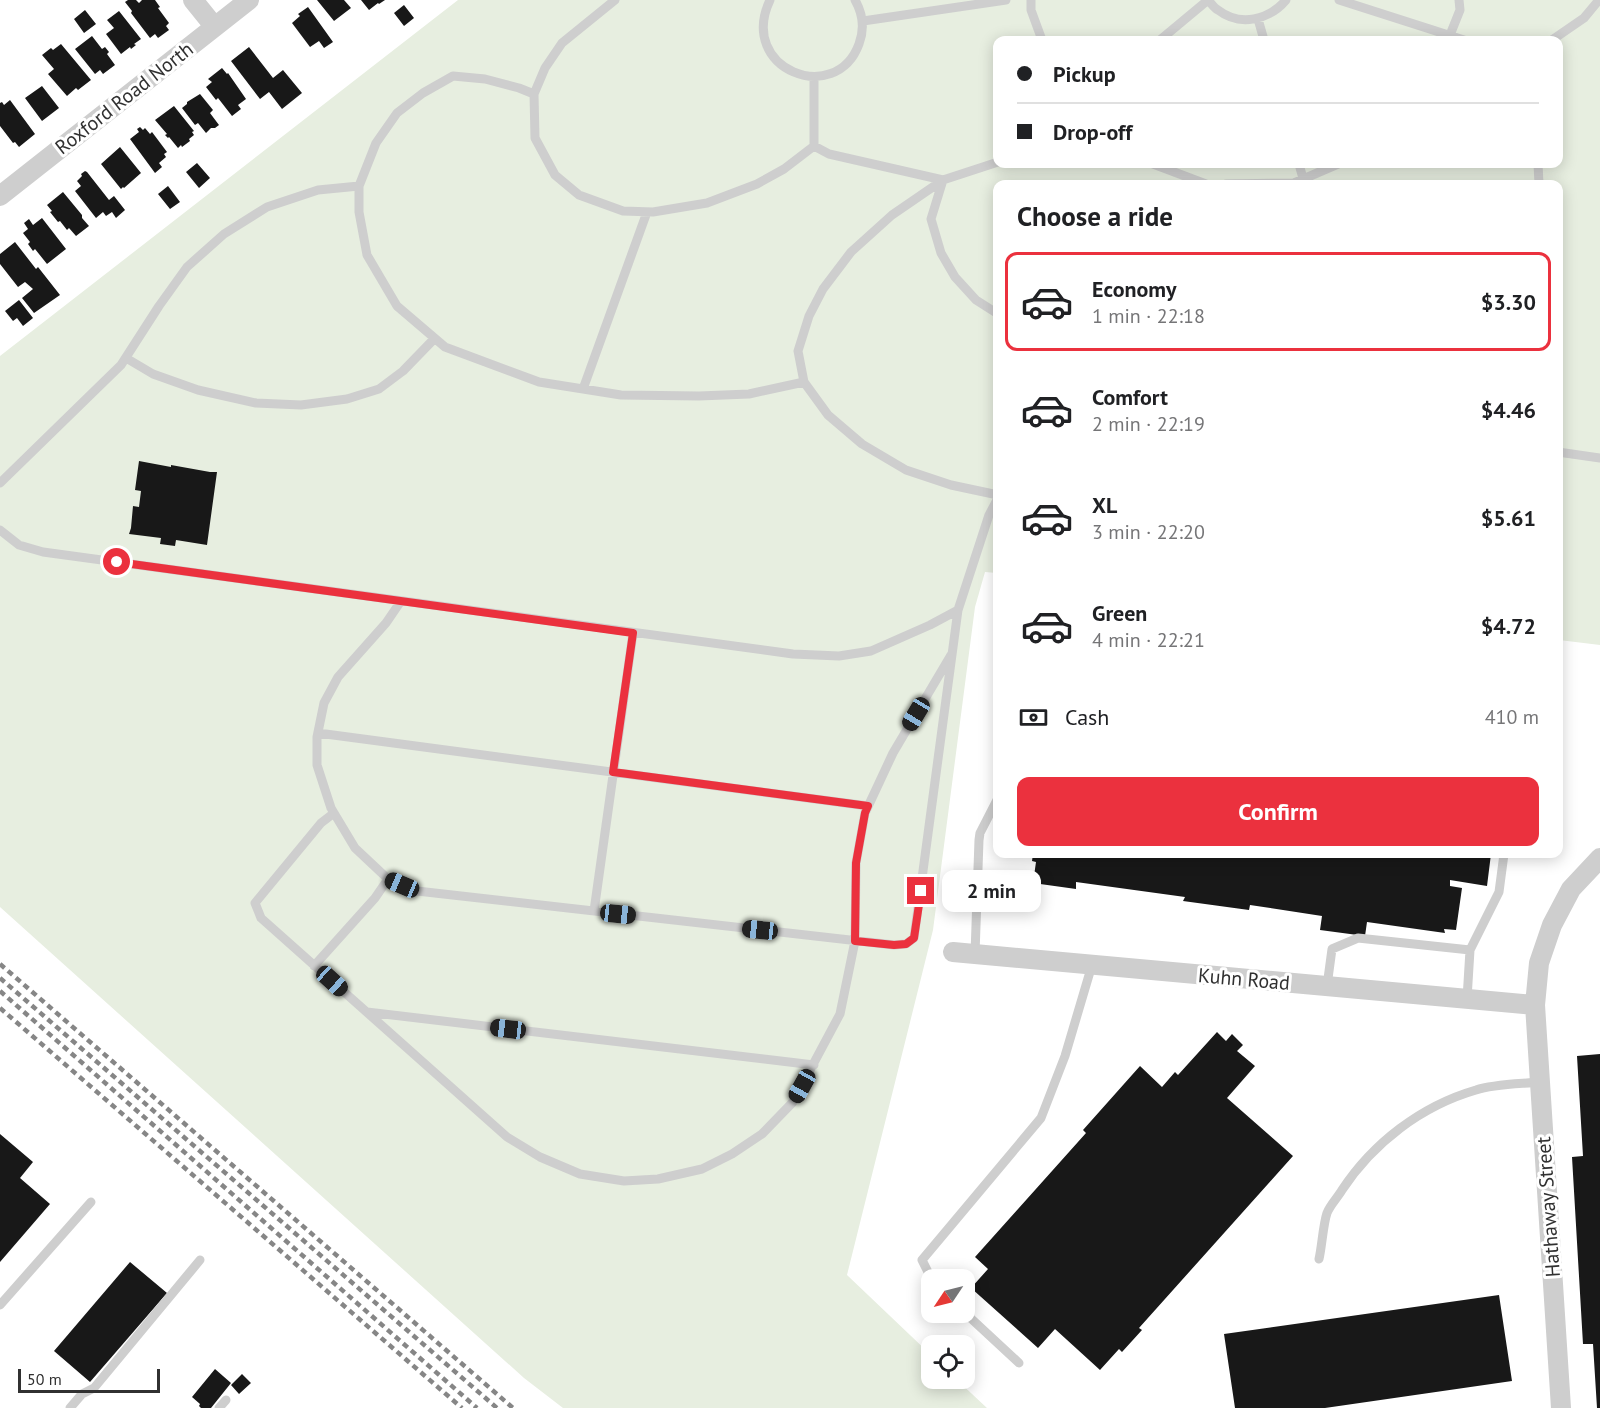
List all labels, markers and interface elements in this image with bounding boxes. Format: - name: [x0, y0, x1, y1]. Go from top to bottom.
- street label: Roxford Road North: [50, 36, 198, 160]
- text: Pickup: [1053, 60, 1116, 88]
- text: Drop-off: [1053, 118, 1132, 146]
- text: Choose a ride: [1017, 199, 1173, 233]
- icon: car: [1020, 275, 1074, 329]
- text: Economy: [1092, 275, 1176, 303]
- text: $3.30: [1481, 288, 1536, 316]
- text: 1 min · 22:18: [1092, 303, 1205, 329]
- icon: car: [1020, 383, 1074, 437]
- text: Comfort: [1092, 383, 1168, 411]
- text: $4.46: [1481, 396, 1536, 424]
- text: 2 min · 22:19: [1092, 411, 1205, 437]
- icon: car: [1020, 491, 1074, 545]
- text: XL: [1092, 491, 1117, 519]
- text: $5.61: [1481, 504, 1536, 532]
- text: 3 min · 22:20: [1092, 519, 1205, 545]
- route start: [103, 548, 130, 575]
- icon: car: [1020, 599, 1074, 653]
- text: Green: [1092, 599, 1147, 627]
- text: $4.72: [1481, 612, 1536, 640]
- text: 4 min · 22:21: [1092, 627, 1205, 653]
- car: [899, 694, 933, 734]
- icon: cash: [1017, 701, 1050, 734]
- text: Cash: [1065, 703, 1109, 731]
- text: 410 m: [1485, 704, 1539, 730]
- button: Confirm: [1017, 777, 1539, 846]
- car: [382, 870, 422, 900]
- callout: 2 min: [942, 870, 1041, 912]
- route end: [907, 877, 934, 904]
- text: 2 min: [967, 878, 1016, 904]
- car: [599, 903, 637, 925]
- car: [741, 919, 779, 941]
- car: [313, 962, 351, 1000]
- street label: Kuhn Road: [1197, 962, 1291, 996]
- car: [489, 1018, 527, 1040]
- car: [785, 1066, 819, 1106]
- street label: Hathaway Street: [1530, 1136, 1566, 1278]
- north arrow: [921, 1269, 975, 1323]
- map controls: [921, 1269, 975, 1389]
- button: locate: [921, 1335, 975, 1389]
- scale bar: [18, 1366, 160, 1394]
- text: 50 m: [27, 1369, 62, 1389]

